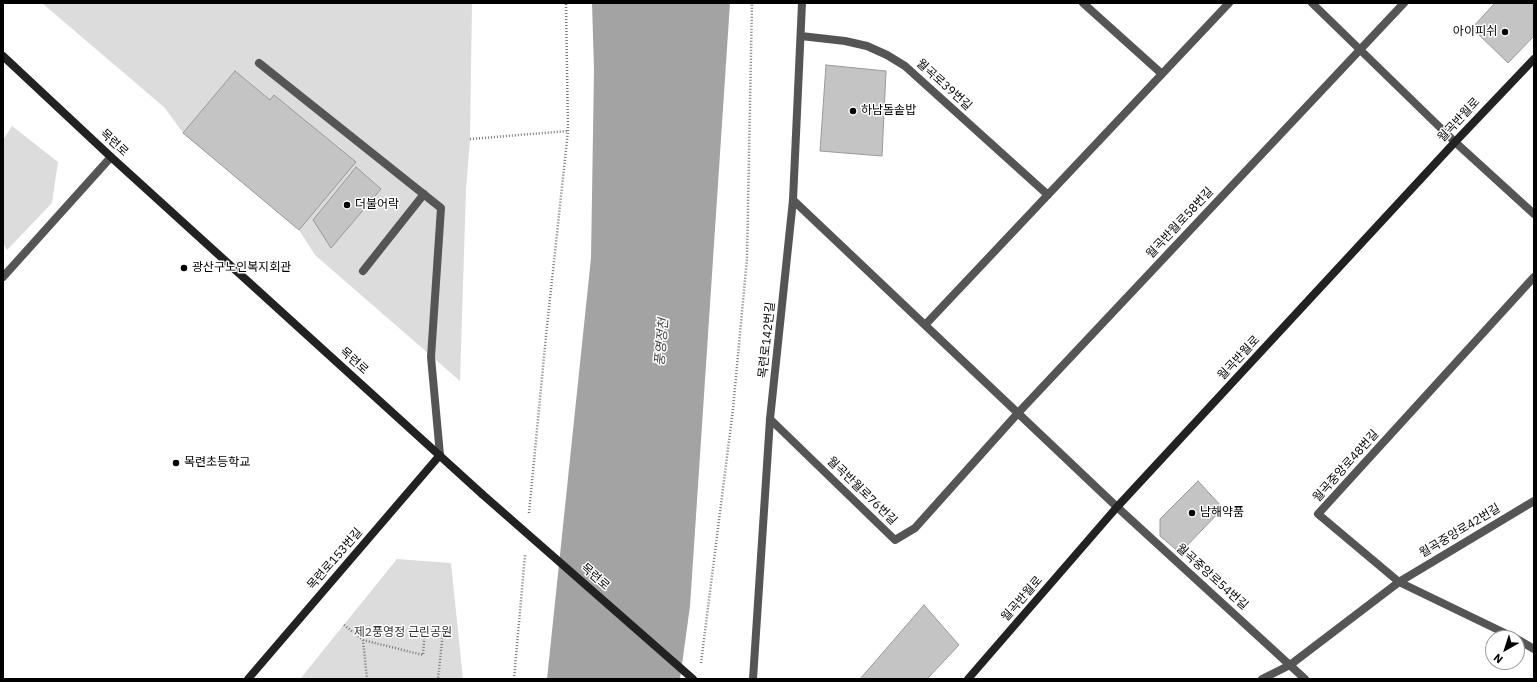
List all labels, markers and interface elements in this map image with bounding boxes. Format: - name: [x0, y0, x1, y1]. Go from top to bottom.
- place label: 아이피쉬: [1453, 25, 1497, 39]
- marker: 아이피쉬: [1500, 27, 1510, 37]
- street label: 월곡로39번길: [913, 56, 975, 114]
- street label: 월곡반월로: [1435, 95, 1483, 145]
- place label: 하남돌솥밥: [861, 104, 916, 118]
- marker: 하남돌솥밥: [848, 106, 858, 116]
- street label: 목련로: [97, 126, 131, 160]
- street label: 월곡반월로58번길: [1143, 185, 1217, 261]
- place label: 더불어락: [355, 198, 399, 212]
- marker: 더불어락: [342, 200, 352, 210]
- place label: 광산구노인복지회관: [192, 261, 291, 275]
- marker: 광산구노인복지회관: [179, 263, 189, 273]
- street label: 목련로142번길: [756, 301, 778, 379]
- water label: 풍영정천: [652, 317, 672, 367]
- street label: 월곡반월로: [1215, 333, 1263, 383]
- street label: 목련로: [337, 345, 371, 377]
- street label: 월곡중앙로48번길: [1310, 427, 1382, 505]
- street label: 월곡반월로76번길: [824, 454, 900, 528]
- place label: 목련초등학교: [184, 456, 250, 470]
- marker: 목련초등학교: [171, 458, 181, 468]
- street label: 월곡중앙로42번길: [1417, 501, 1503, 561]
- place label: 남해약품: [1200, 506, 1244, 520]
- marker: 남해약품: [1187, 508, 1197, 518]
- street label: 목련로153번길: [304, 525, 366, 593]
- street label: 월곡중앙로54번길: [1173, 541, 1251, 613]
- street label: 목련로: [578, 561, 612, 593]
- street label: 월곡반월로: [998, 573, 1046, 625]
- park label: 제2풍영정 근린공원: [354, 626, 452, 640]
- north arrow: [1485, 630, 1525, 670]
- text: N: [1491, 651, 1506, 666]

